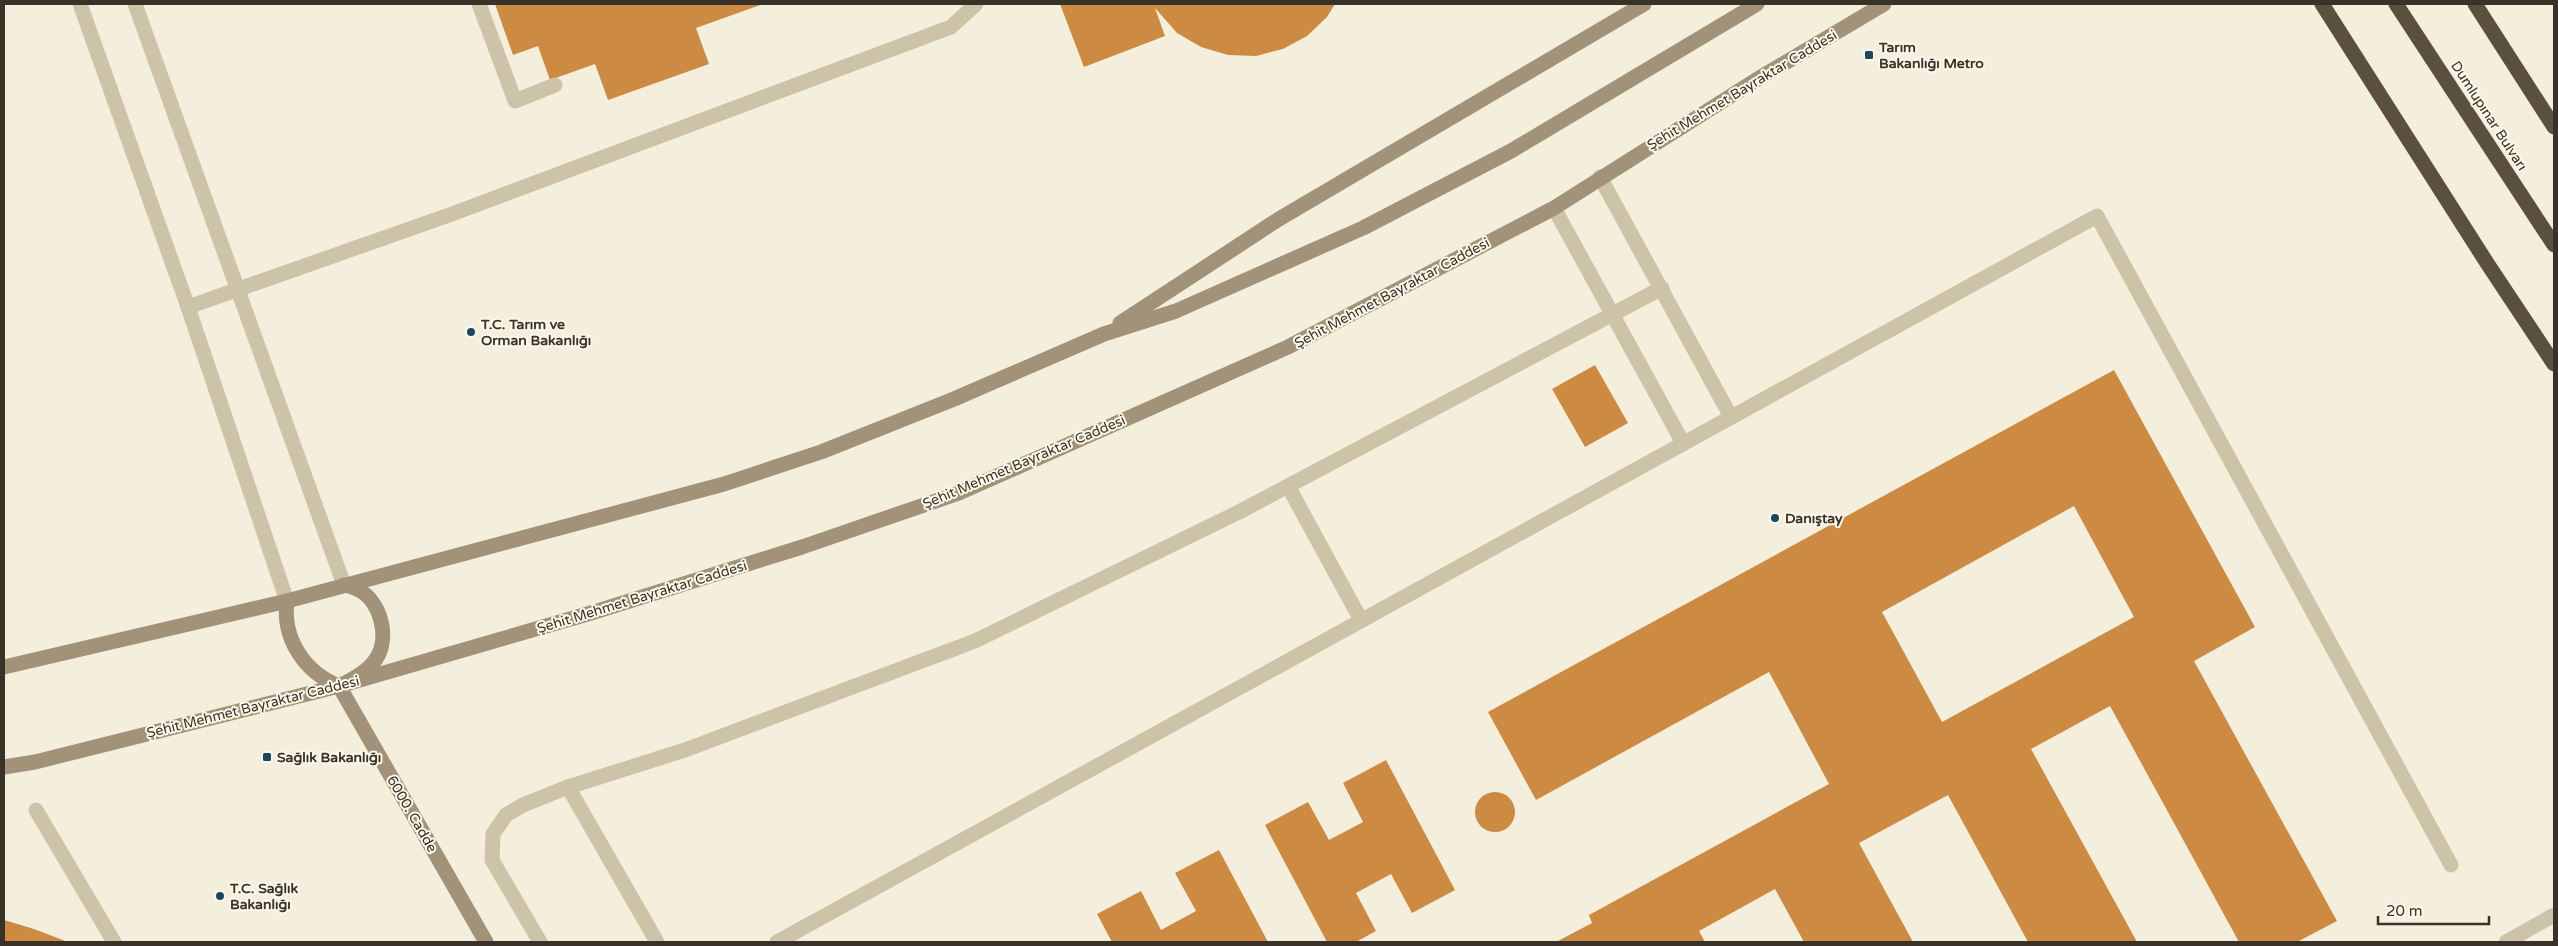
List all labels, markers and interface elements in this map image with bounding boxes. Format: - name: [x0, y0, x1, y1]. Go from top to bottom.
- street label: Şehit Mehmet Bayraktar Caddesi: [1644, 26, 1840, 154]
- place label: Tarım Bakanlığı Metro: [1878, 39, 1984, 72]
- marker: Tarım Bakanlığı Metro: [1863, 49, 1875, 61]
- street label: Dumlupınar Bulvarı: [2447, 58, 2531, 174]
- street label: Şehit Mehmet Bayraktar Caddesi: [1292, 234, 1492, 352]
- place label: T.C. Tarım ve Orman Bakanlığı: [480, 316, 591, 349]
- marker: T.C. Tarım ve Orman Bakanlığı: [465, 326, 477, 338]
- street label: Şehit Mehmet Bayraktar Caddesi: [920, 411, 1128, 513]
- place label: Danıştay: [1785, 510, 1843, 527]
- marker: Danıştay: [1769, 512, 1781, 524]
- street label: Şehit Mehmet Bayraktar Caddesi: [535, 557, 749, 637]
- street label: Şehit Mehmet Bayraktar Caddesi: [145, 672, 361, 742]
- place label: Sağlık Bakanlığı: [277, 749, 381, 766]
- marker: Sağlık Bakanlığı: [261, 751, 273, 763]
- street label: 6000. Cadde: [383, 773, 441, 855]
- place label: T.C. Sağlık Bakanlığı: [229, 880, 298, 913]
- marker: T.C. Sağlık Bakanlığı: [214, 890, 226, 902]
- scale bar: [2378, 894, 2489, 926]
- text: 20 m: [2386, 902, 2423, 920]

